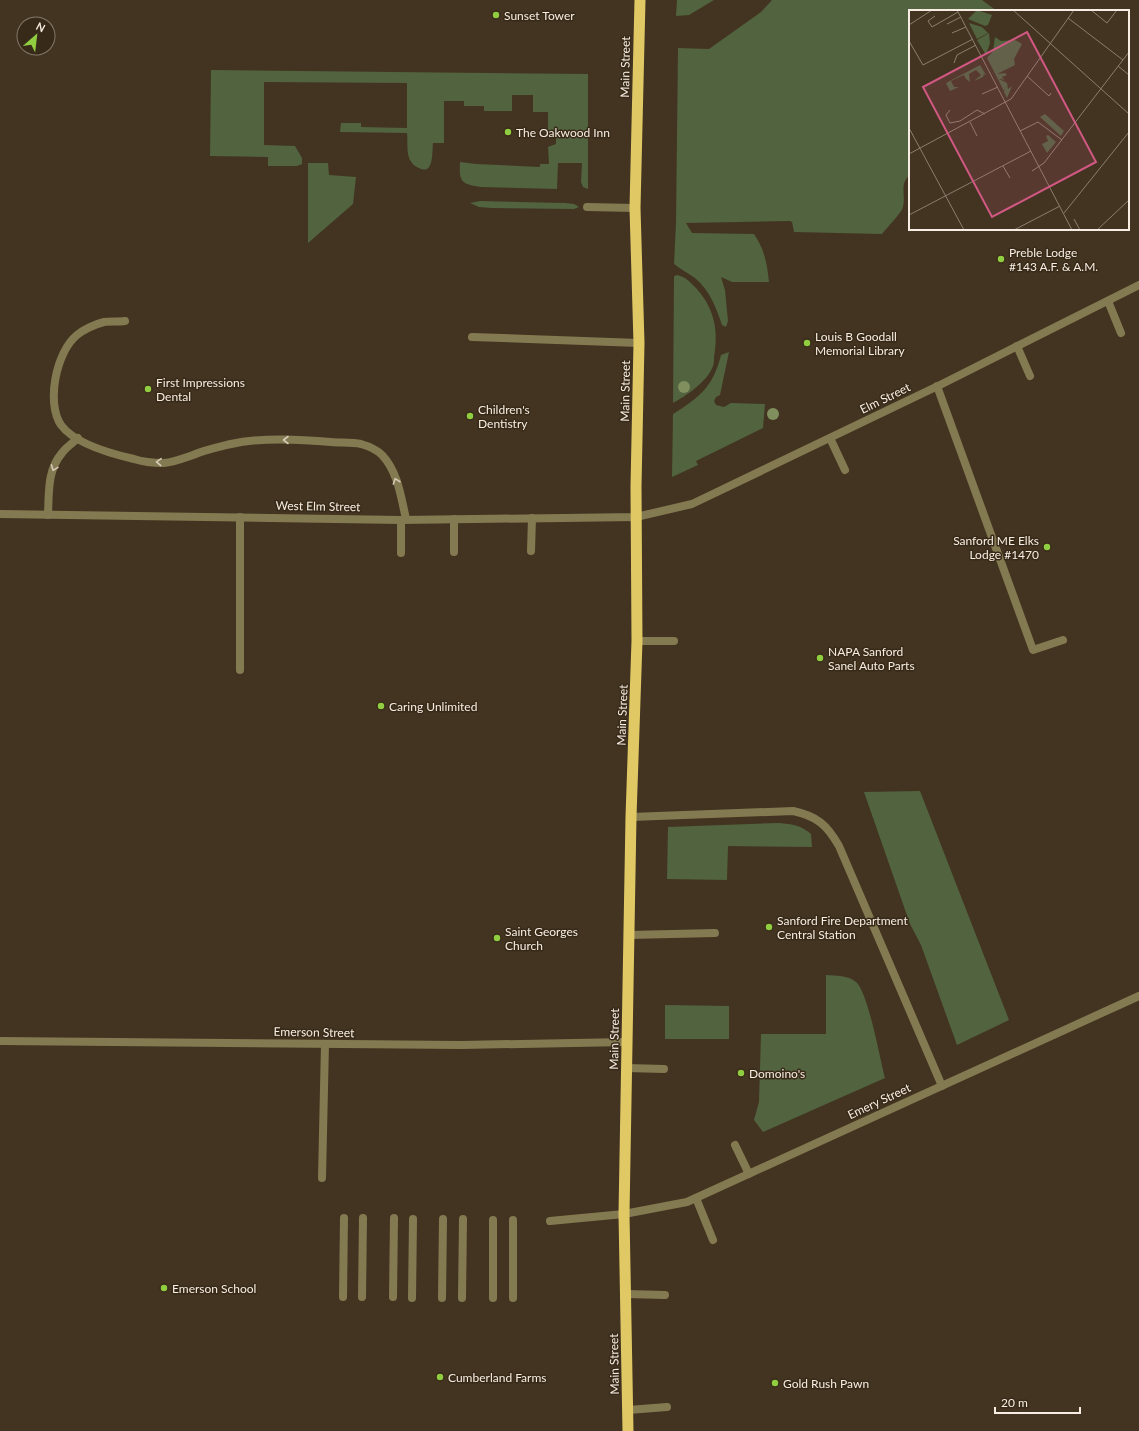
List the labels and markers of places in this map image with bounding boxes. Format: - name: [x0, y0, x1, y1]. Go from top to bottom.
- place label: Sunset Tower: [504, 8, 575, 23]
- marker: Sunset Tower: [491, 10, 501, 20]
- place label: The Oakwood Inn: [516, 125, 610, 140]
- marker: The Oakwood Inn: [503, 127, 513, 137]
- place label: Preble Lodge #143 A.F. & A.M.: [1009, 245, 1098, 274]
- marker: Preble Lodge #143 A.F. & A.M.: [996, 254, 1006, 264]
- place label: Louis B Goodall Memorial Library: [815, 329, 905, 358]
- marker: Louis B Goodall Memorial Library: [802, 338, 812, 348]
- place label: First Impressions Dental: [156, 375, 245, 404]
- marker: First Impressions Dental: [143, 384, 153, 394]
- place label: Children's Dentistry: [478, 402, 530, 431]
- marker: Children's Dentistry: [465, 411, 475, 421]
- place label: Sanford ME Elks Lodge #1470: [953, 533, 1039, 562]
- marker: Sanford ME Elks Lodge #1470: [1042, 542, 1052, 552]
- place label: NAPA Sanford Sanel Auto Parts: [828, 644, 915, 673]
- marker: NAPA Sanford Sanel Auto Parts: [815, 653, 825, 663]
- place label: Caring Unlimited: [389, 699, 477, 714]
- marker: Caring Unlimited: [376, 701, 386, 711]
- place label: Sanford Fire Department Central Station: [777, 913, 908, 942]
- marker: Sanford Fire Department Central Station: [764, 922, 774, 932]
- place label: Saint Georges Church: [505, 924, 578, 953]
- marker: Saint Georges Church: [492, 933, 502, 943]
- place label: Domoino's: [749, 1066, 805, 1081]
- marker: Domoino's: [736, 1068, 746, 1078]
- place label: Emerson School: [172, 1281, 256, 1296]
- marker: Emerson School: [159, 1283, 169, 1293]
- place label: Cumberland Farms: [448, 1370, 547, 1385]
- marker: Cumberland Farms: [435, 1372, 445, 1382]
- place label: Gold Rush Pawn: [783, 1376, 869, 1391]
- marker: Gold Rush Pawn: [770, 1378, 780, 1388]

